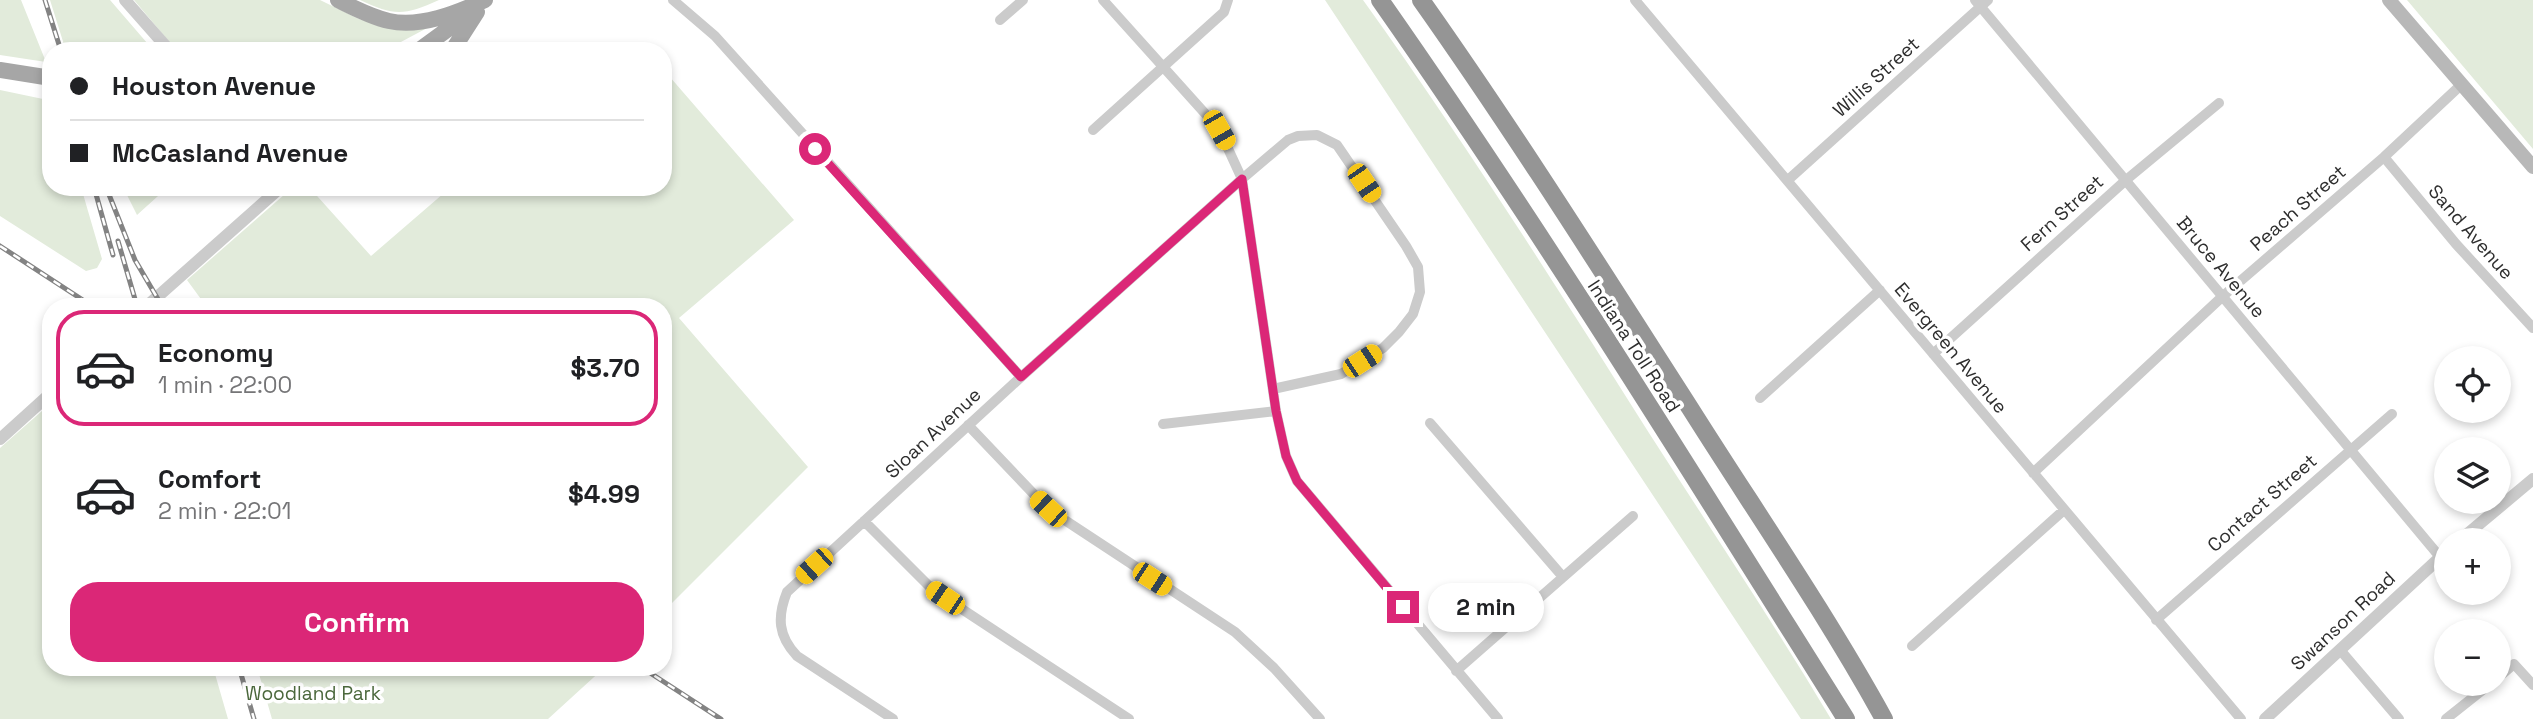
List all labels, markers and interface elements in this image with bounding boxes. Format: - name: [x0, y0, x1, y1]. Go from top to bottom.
- street label: Willis Street: [1827, 32, 1925, 122]
- text: Houston Avenue: [112, 69, 316, 103]
- car: [1200, 107, 1239, 153]
- route start: [799, 133, 831, 165]
- text: McCasland Avenue: [112, 136, 348, 170]
- car: [1344, 160, 1385, 206]
- street label: Peach Street: [2245, 160, 2351, 256]
- street label: Fern Street: [2015, 169, 2109, 257]
- street label: Sand Avenue: [2423, 179, 2519, 285]
- street label: Bruce Avenue: [2171, 211, 2271, 323]
- street label: Indiana Toll Road: [1582, 275, 1686, 417]
- street label: Evergreen Avenue: [1889, 277, 2013, 419]
- text: Economy: [158, 336, 274, 370]
- icon: car: [74, 337, 137, 400]
- car: [1339, 341, 1386, 381]
- map controls: [2434, 346, 2511, 696]
- button: locate: [2434, 346, 2511, 423]
- text: $3.70: [570, 351, 640, 385]
- text: 1 min · 22:00: [158, 370, 292, 400]
- street label: Sloan Avenue: [880, 382, 986, 484]
- button: layers: [2434, 437, 2511, 514]
- street label: Contact Street: [2202, 449, 2322, 557]
- text: Comfort: [158, 462, 261, 496]
- icon: car: [74, 463, 137, 526]
- text: $4.99: [568, 477, 640, 511]
- car: [1026, 487, 1071, 531]
- text: 2 min · 22:01: [158, 496, 291, 526]
- button: +: [2434, 528, 2511, 605]
- car: [792, 544, 837, 588]
- car: [1129, 559, 1176, 599]
- street label: Swanson Road: [2285, 566, 2401, 676]
- car: [922, 578, 969, 618]
- button: Confirm: [70, 582, 644, 662]
- callout: 2 min: [1428, 582, 1543, 632]
- route end: [1387, 591, 1419, 623]
- text: 2 min: [1456, 592, 1516, 622]
- button: −: [2434, 619, 2511, 696]
- park label: Woodland Park: [245, 681, 381, 706]

